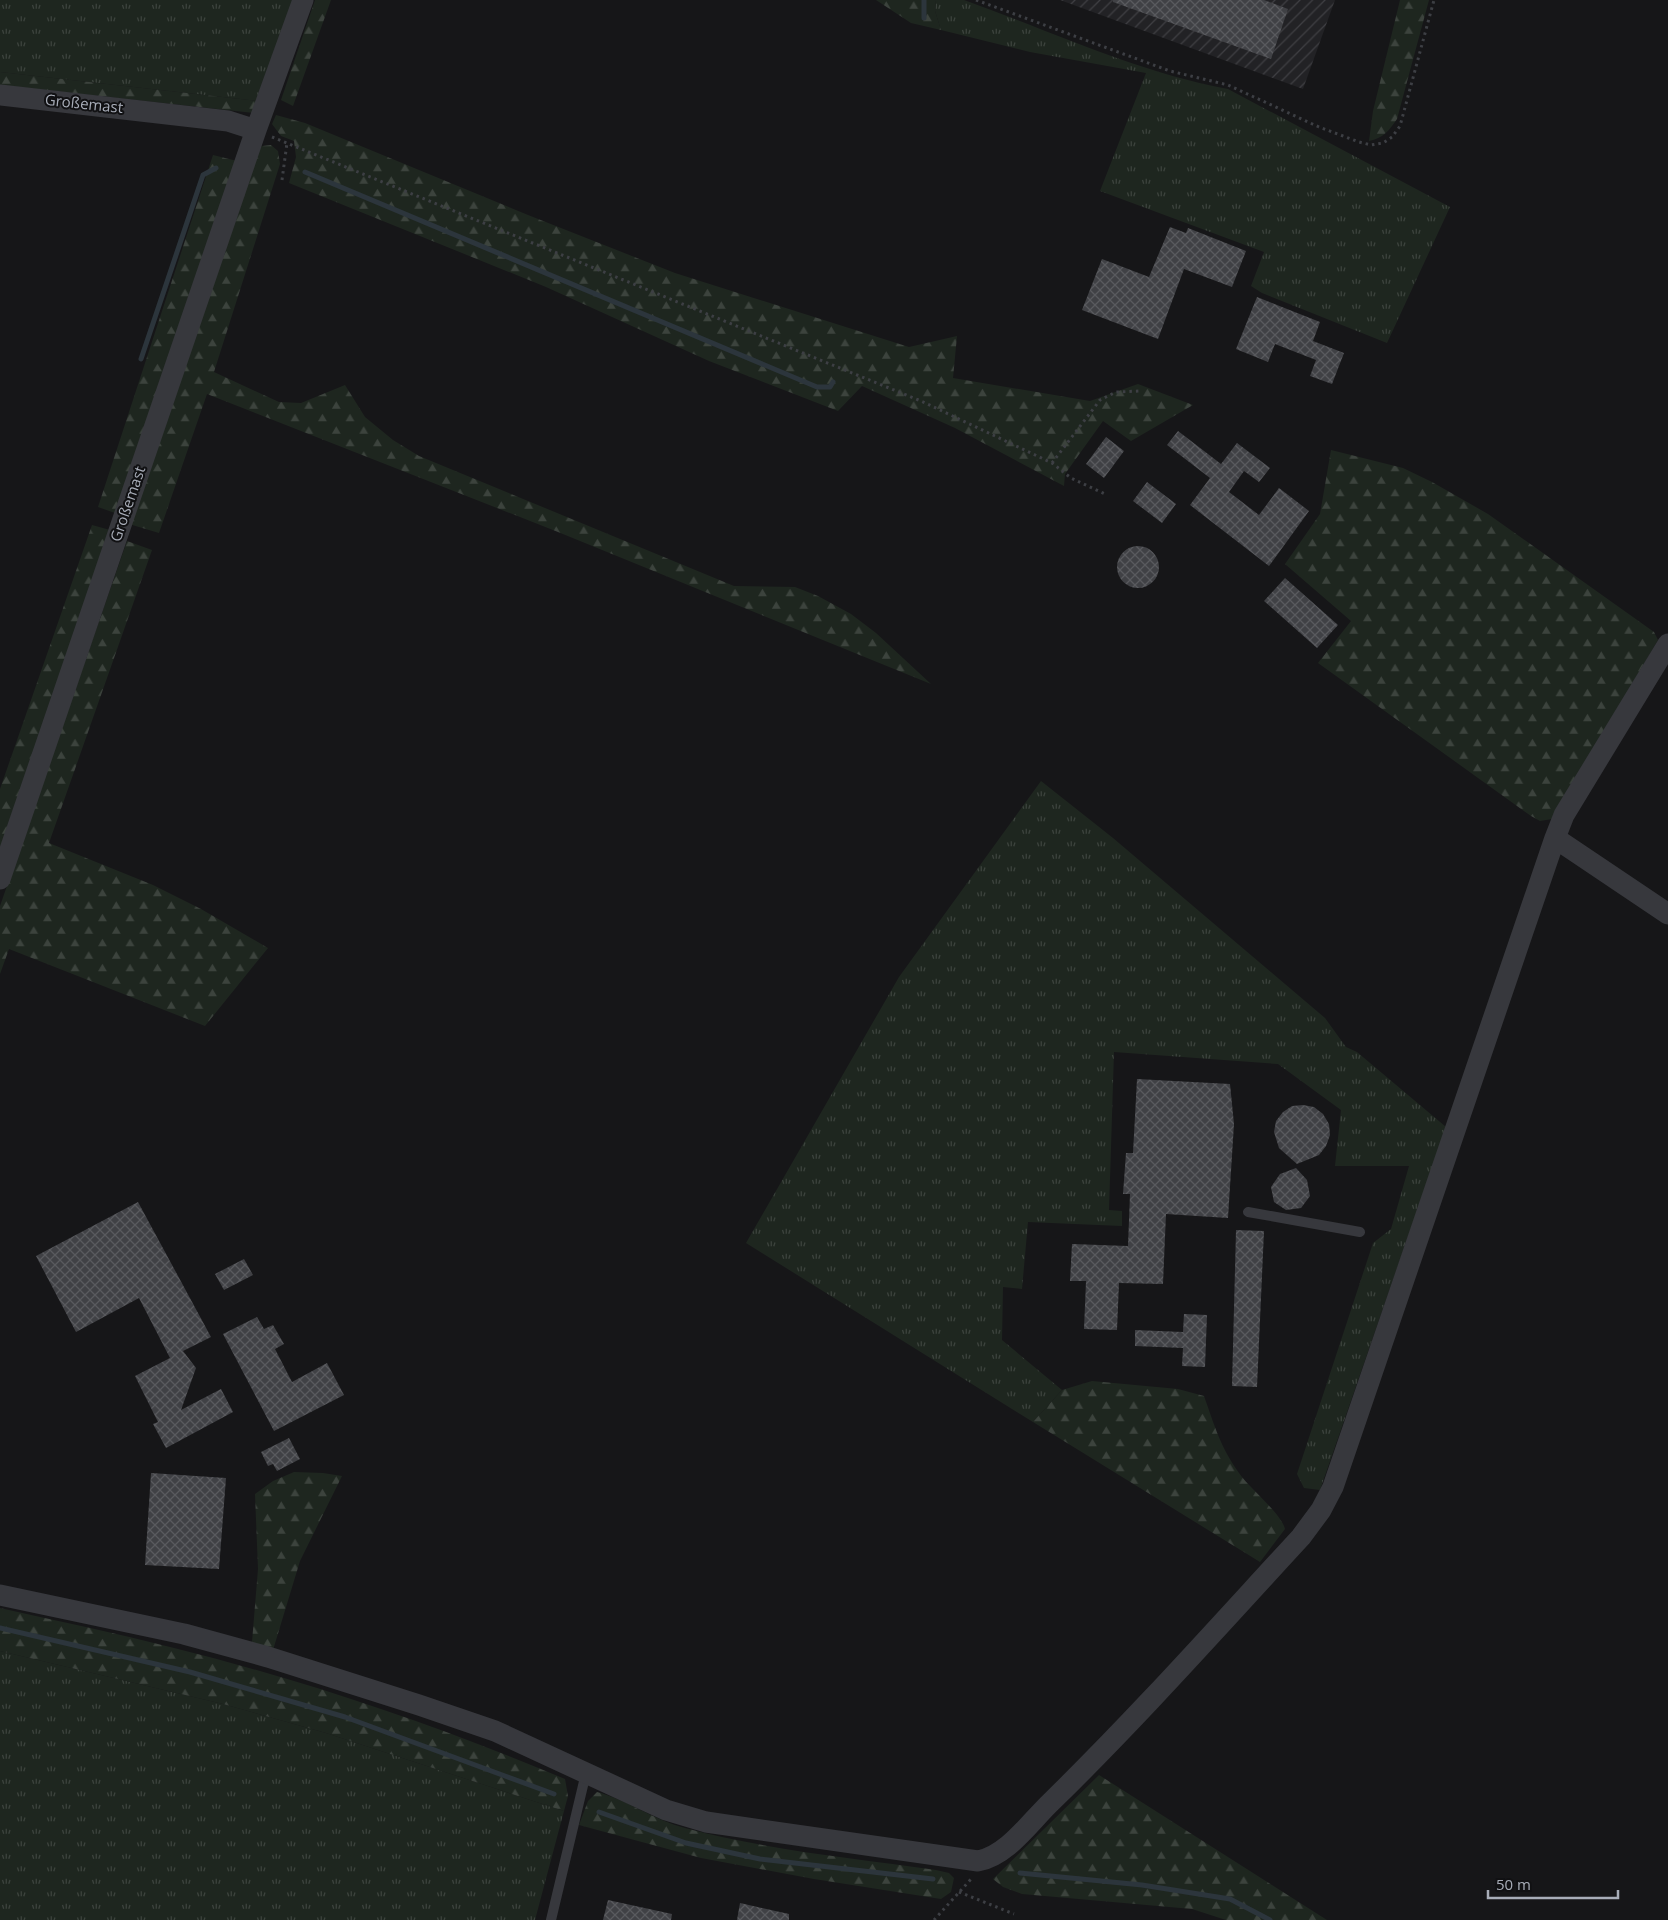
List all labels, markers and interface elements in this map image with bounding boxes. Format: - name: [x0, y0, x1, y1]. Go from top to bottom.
- street label: Großemast: [44, 89, 124, 117]
- street label: Großemast: [105, 463, 149, 544]
- scale bar: [1488, 1868, 1618, 1900]
- text: 50 m: [1496, 1874, 1531, 1894]

